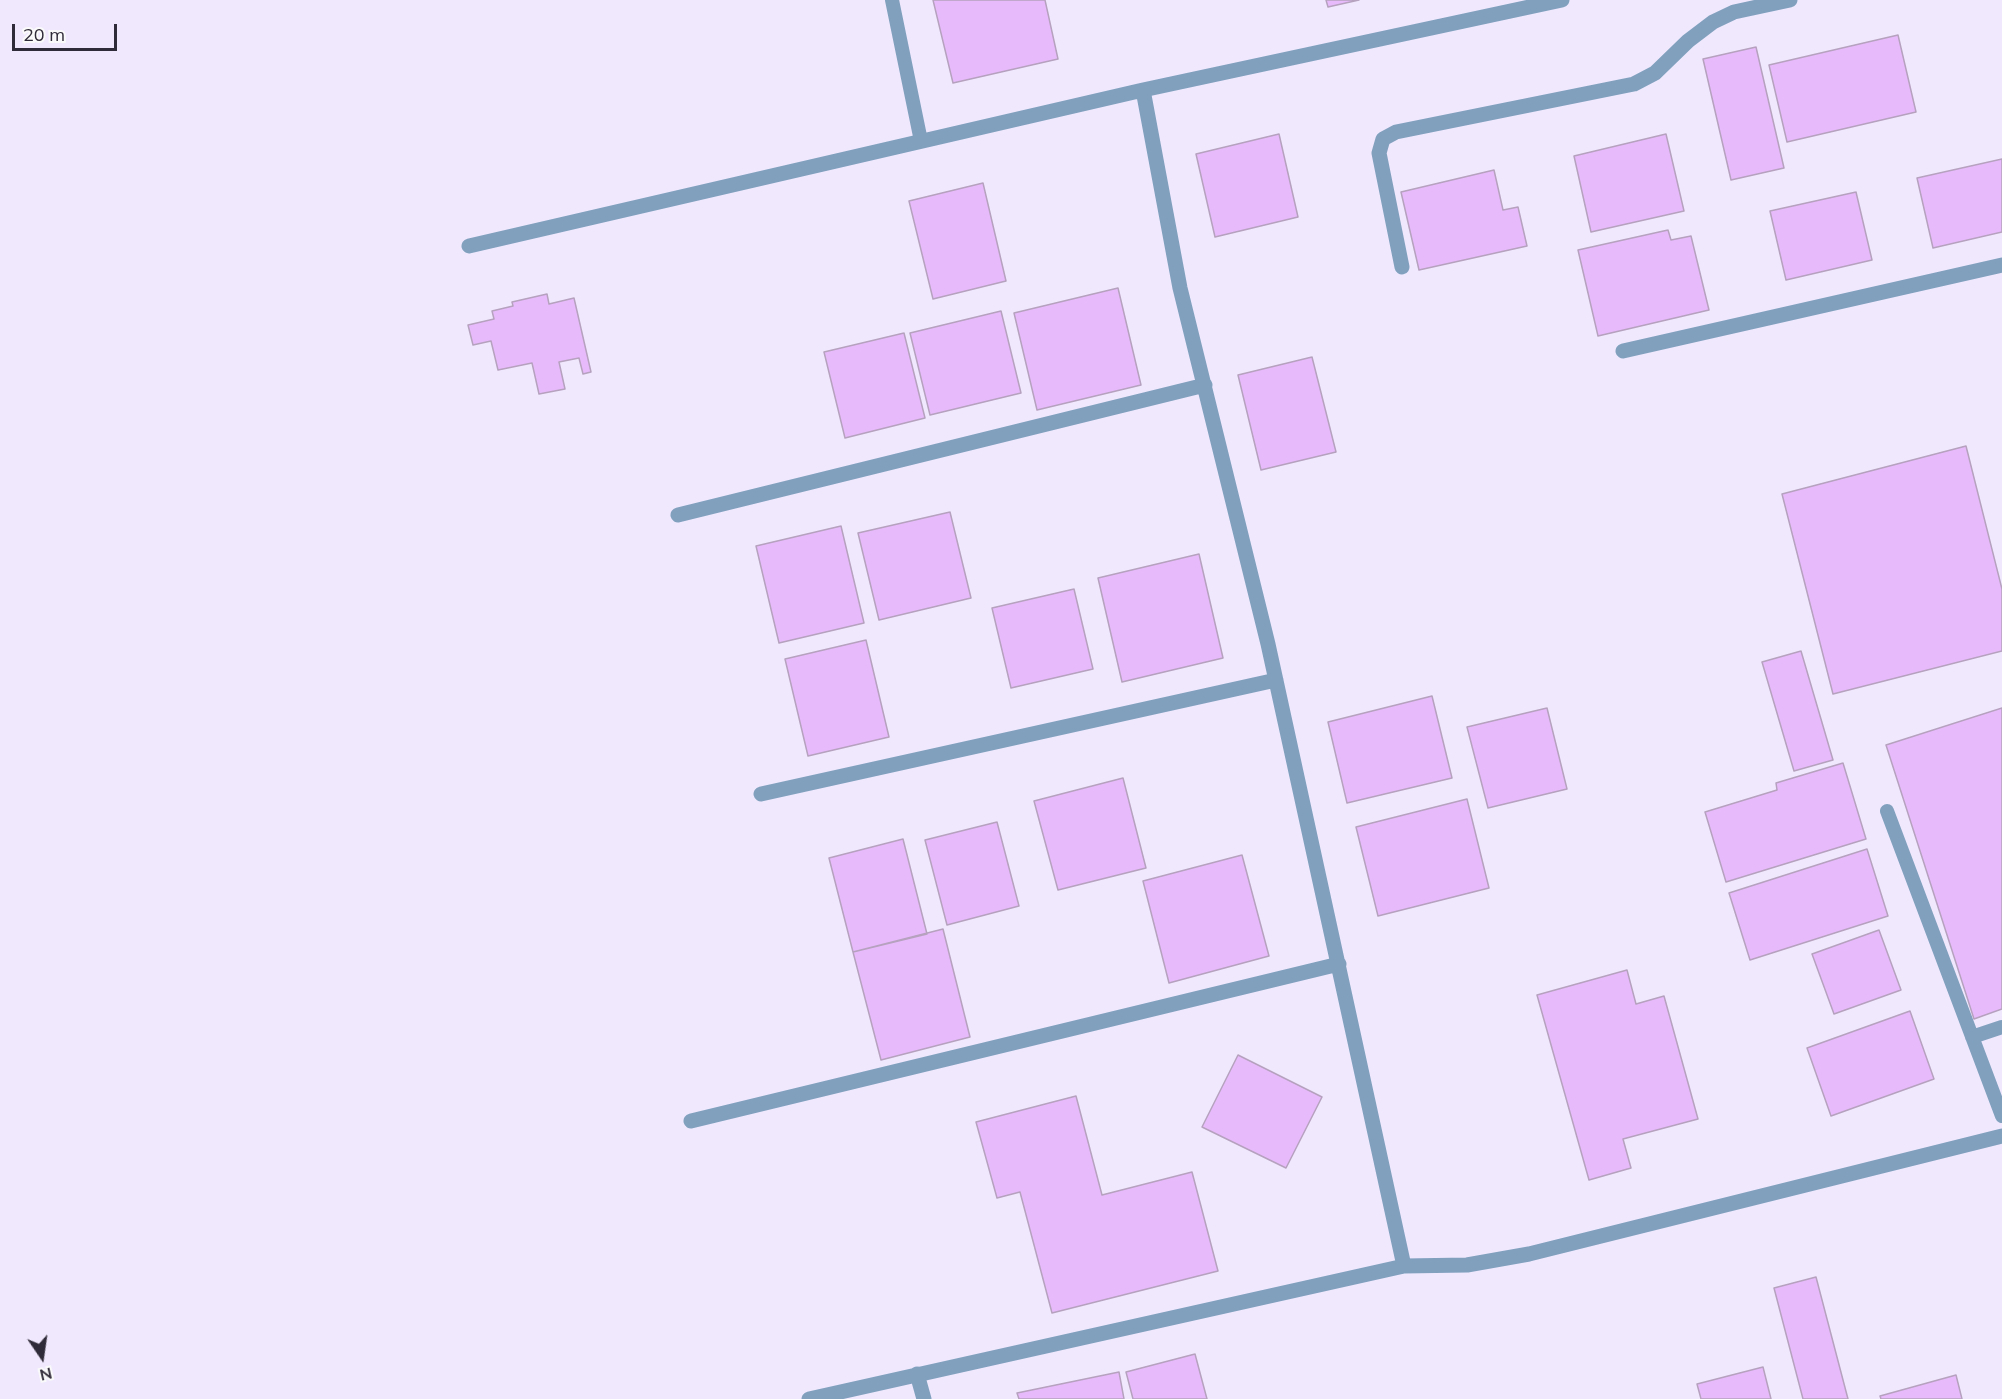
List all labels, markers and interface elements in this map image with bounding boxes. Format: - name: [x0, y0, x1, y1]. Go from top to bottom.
- scale bar: [15, 12, 120, 50]
- text: 20 m: [23, 23, 65, 46]
- north arrow: [12, 1327, 72, 1387]
- text: N: [38, 1363, 54, 1386]

